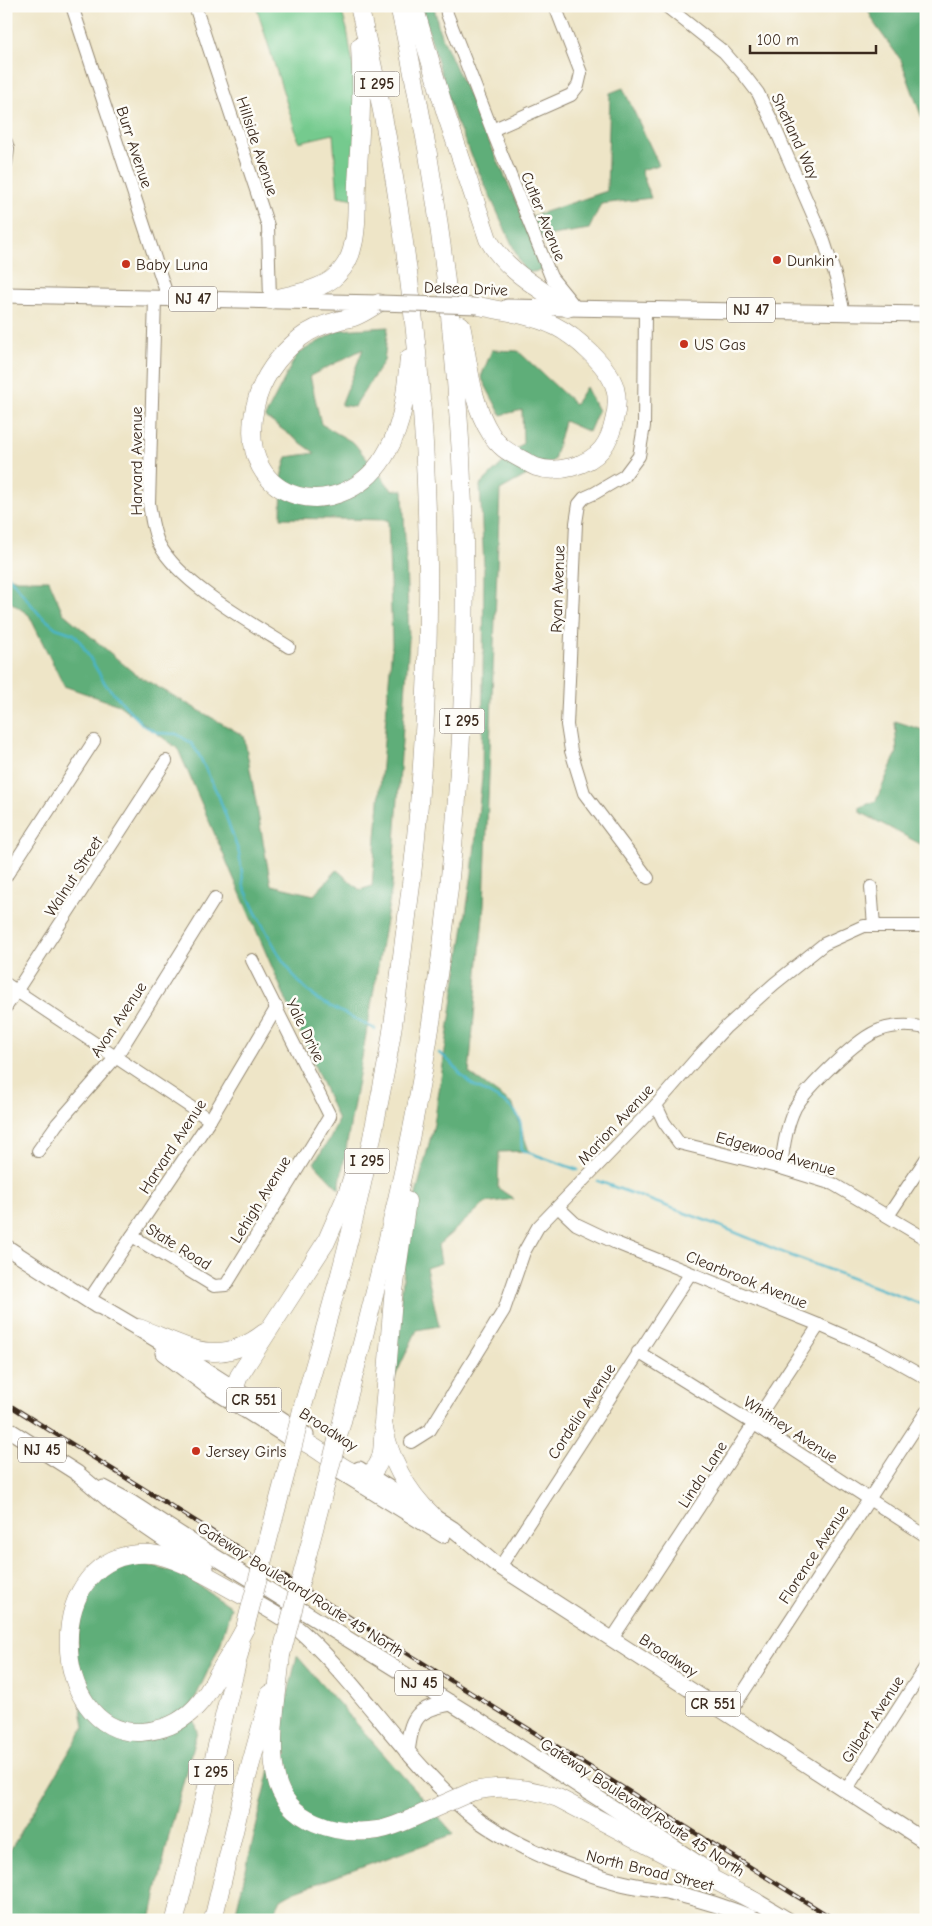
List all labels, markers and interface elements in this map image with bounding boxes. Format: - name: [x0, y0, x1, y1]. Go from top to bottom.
- scale bar: [750, 22, 876, 54]
- text: 100 m: [757, 31, 799, 49]
- road number: I 295: [354, 72, 400, 96]
- street label: Shetland Way: [767, 91, 823, 183]
- street label: Hillside Avenue: [233, 95, 282, 198]
- street label: Burr Avenue: [112, 104, 156, 190]
- street label: Cutler Avenue: [517, 169, 569, 264]
- place label: Dunkin': [787, 252, 837, 270]
- marker: Dunkin': [771, 254, 783, 266]
- place label: Baby Luna: [136, 256, 208, 274]
- marker: Baby Luna: [120, 258, 132, 270]
- street label: Delsea Drive: [424, 279, 508, 299]
- road number: NJ 47: [169, 286, 217, 312]
- road number: NJ 47: [727, 298, 775, 322]
- place label: US Gas: [694, 336, 746, 354]
- marker: US Gas: [678, 338, 690, 350]
- street label: Harvard Avenue: [128, 406, 146, 516]
- street label: Ryan Avenue: [547, 545, 569, 633]
- road number: I 295: [440, 708, 484, 734]
- street label: Walnut Street: [41, 833, 107, 920]
- street label: Avon Avenue: [87, 978, 151, 1061]
- street label: Yale Drive: [282, 996, 328, 1065]
- street label: Marion Avenue: [574, 1081, 657, 1168]
- street label: Harvard Avenue: [136, 1096, 210, 1197]
- street label: Edgewood Avenue: [714, 1128, 838, 1180]
- road number: I 295: [344, 1148, 390, 1174]
- street label: Lehigh Avenue: [227, 1153, 295, 1246]
- street label: State Road: [143, 1220, 214, 1274]
- street label: Clearbrook Avenue: [683, 1247, 810, 1312]
- street label: Cordelia Avenue: [544, 1360, 619, 1463]
- road number: CR 551: [226, 1388, 282, 1412]
- street label: Whitney Avenue: [740, 1393, 841, 1467]
- street label: Broadway: [296, 1404, 362, 1456]
- road number: NJ 45: [18, 1438, 66, 1462]
- street label: Linda Lane: [675, 1438, 731, 1511]
- place label: Jersey Girls: [206, 1443, 287, 1461]
- marker: Jersey Girls: [190, 1445, 202, 1457]
- street label: Florence Avenue: [775, 1502, 852, 1607]
- street label: Gateway Boulevard/Route 45 North: [194, 1519, 407, 1661]
- street label: Broadway: [636, 1630, 702, 1682]
- road number: NJ 45: [395, 1670, 443, 1696]
- street label: Gilbert Avenue: [838, 1673, 908, 1766]
- road number: CR 551: [686, 1692, 740, 1716]
- street label: Gateway Boulevard/Route 45 North: [537, 1735, 748, 1881]
- road number: I 295: [188, 1760, 234, 1784]
- street label: North Broad Street: [584, 1846, 716, 1896]

